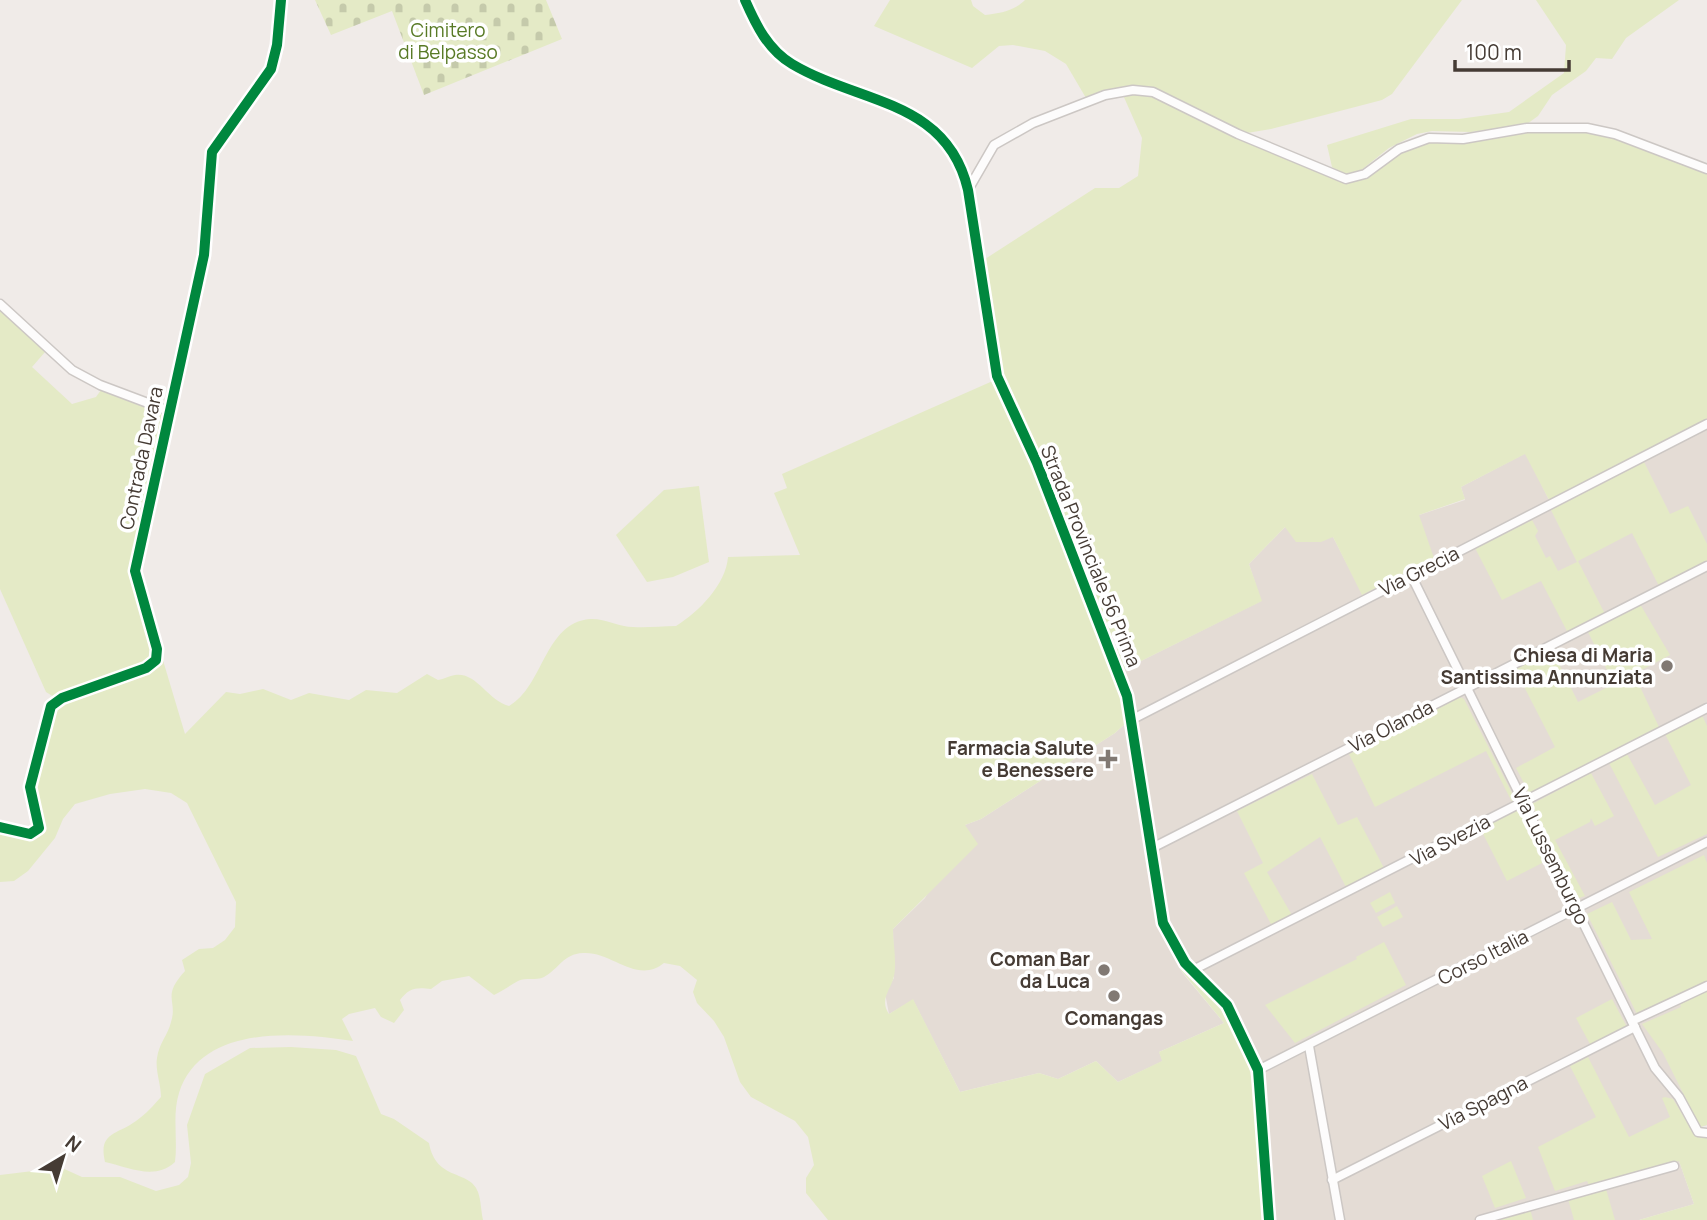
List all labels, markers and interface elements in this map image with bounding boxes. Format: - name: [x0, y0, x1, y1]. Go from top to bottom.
- park label: Cimitero di Belpasso: [398, 17, 498, 65]
- scale bar: [1455, 28, 1569, 72]
- text: 100 m: [1466, 38, 1522, 66]
- street label: Contrada Davara: [113, 384, 169, 532]
- street label: Strada Provinciale 56 Prima: [1035, 441, 1147, 671]
- street label: Via Grecia: [1375, 540, 1463, 602]
- place label: Chiesa di Maria Santissima Annunziata: [1441, 642, 1653, 690]
- marker: Chiesa di Maria Santissima Annunziata: [1659, 658, 1675, 674]
- street label: Via Olanda: [1344, 694, 1438, 758]
- place label: Farmacia Salute e Benessere: [947, 735, 1094, 783]
- marker: Farmacia Salute e Benessere: [1100, 751, 1116, 767]
- street label: Via Lussemburgo: [1507, 783, 1595, 929]
- street label: Via Svezia: [1405, 808, 1495, 872]
- street label: Corso Italia: [1433, 923, 1533, 991]
- place label: Coman Bar da Luca: [990, 946, 1090, 994]
- marker: Coman Bar da Luca: [1096, 962, 1112, 978]
- marker: Comangas: [1106, 988, 1122, 1004]
- place label: Comangas: [1065, 1005, 1163, 1031]
- street label: Via Spagna: [1434, 1070, 1532, 1136]
- north arrow: [28, 1122, 98, 1192]
- text: N: [60, 1129, 87, 1158]

